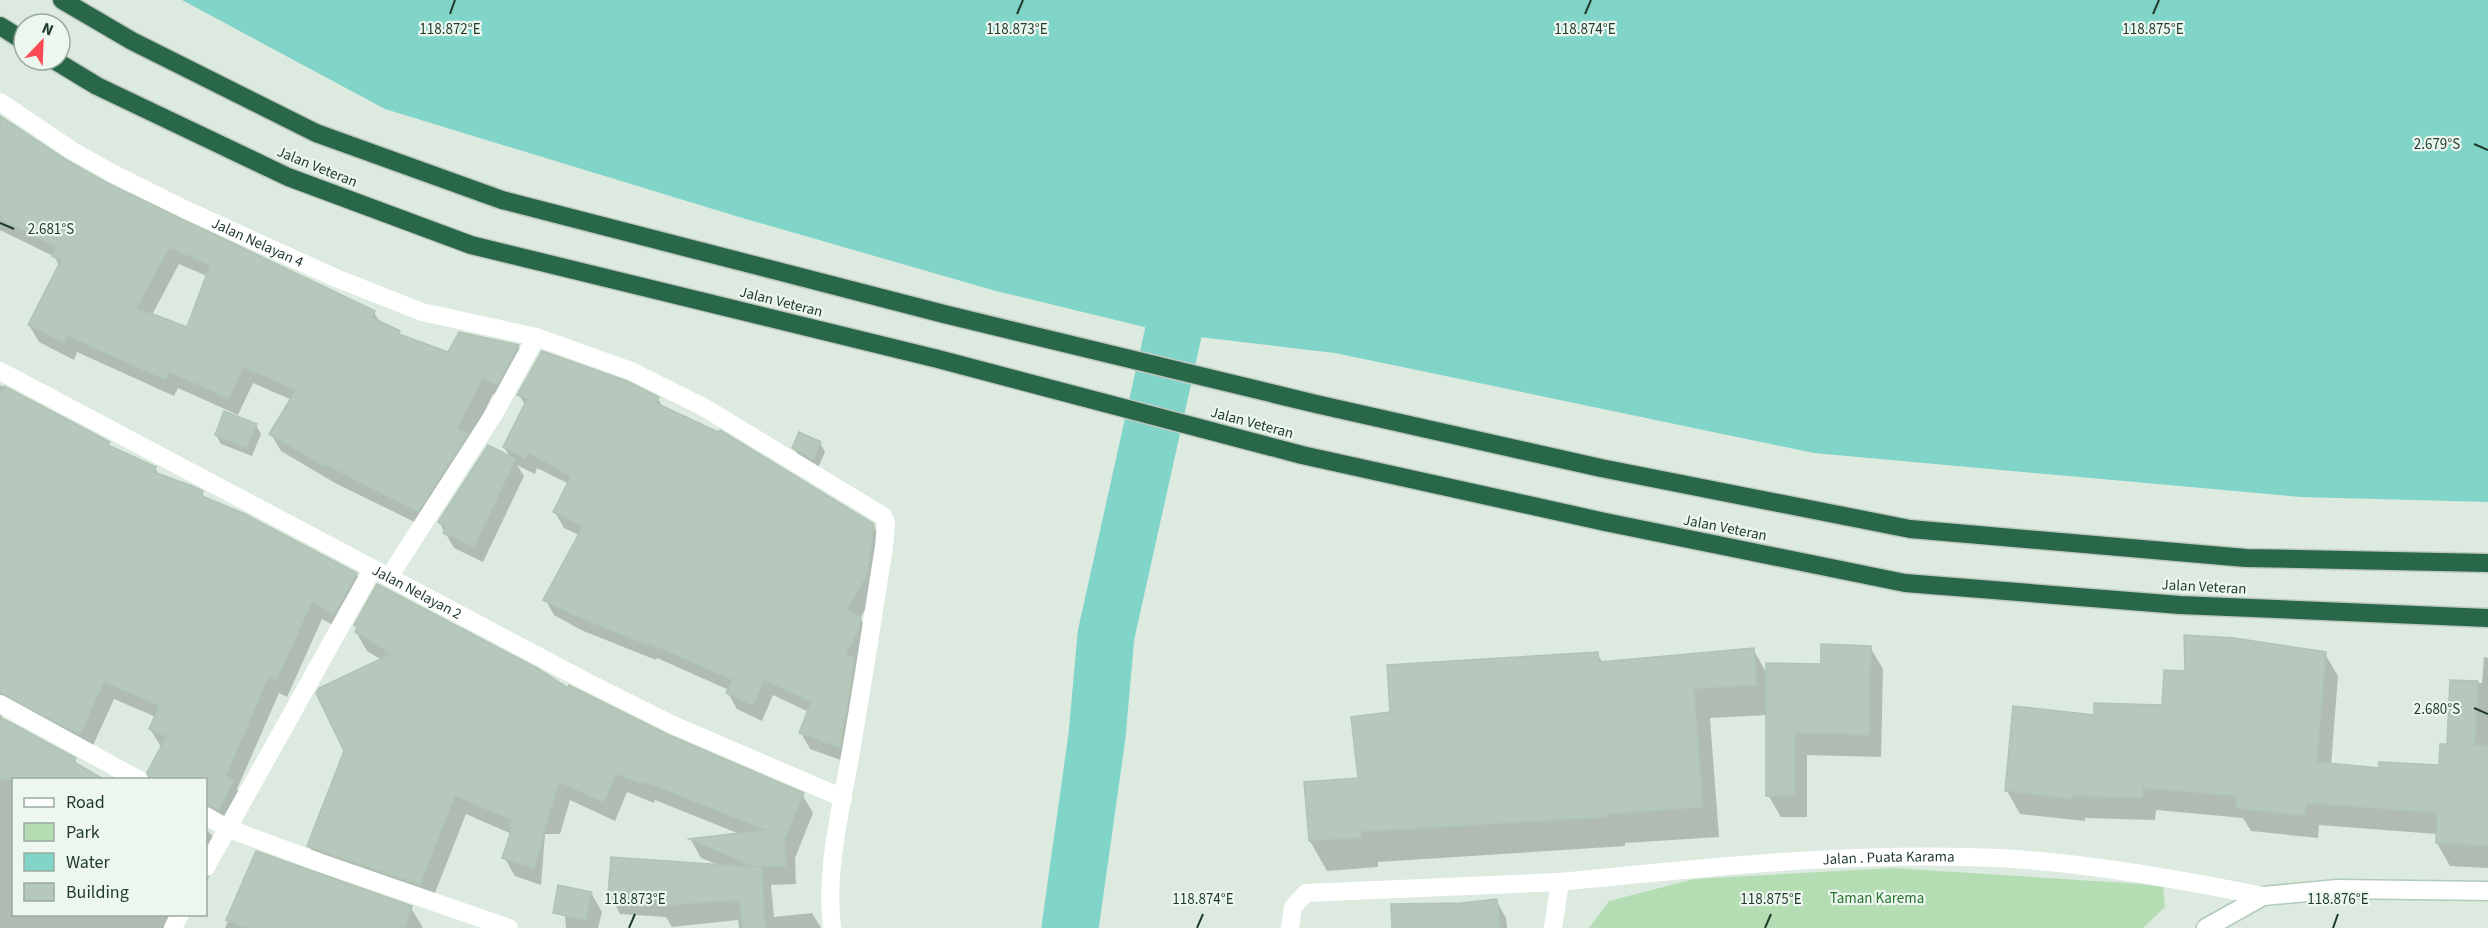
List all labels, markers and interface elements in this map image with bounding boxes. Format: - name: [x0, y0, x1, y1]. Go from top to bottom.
- north arrow: [12, 12, 72, 72]
- text: N: [38, 17, 57, 41]
- text: 118.872°E: [419, 19, 481, 40]
- text: 118.873°E: [986, 19, 1048, 40]
- text: 118.874°E: [1554, 19, 1616, 40]
- text: 118.875°E: [2122, 19, 2184, 40]
- text: 2.679°S: [2414, 134, 2460, 155]
- street label: Jalan Veteran: [274, 141, 360, 193]
- street label: Jalan Nelayan 4: [208, 212, 307, 273]
- text: 2.681°S: [28, 219, 74, 240]
- street label: Jalan Veteran: [737, 282, 825, 322]
- street label: Jalan Veteran: [1208, 402, 1296, 444]
- street label: Jalan Veteran: [1681, 510, 1769, 546]
- street label: Jalan Nelayan 2: [368, 560, 466, 624]
- street label: Jalan Veteran: [2161, 574, 2247, 600]
- text: 2.680°S: [2414, 699, 2460, 720]
- legend: [12, 778, 207, 916]
- text: Road: [66, 790, 105, 815]
- text: Park: [66, 820, 100, 845]
- street label: Jalan . Puata Karama: [1822, 846, 1955, 870]
- text: Water: [66, 850, 110, 875]
- text: Building: [66, 880, 129, 905]
- park label: Taman Karema: [1830, 888, 1924, 909]
- text: 118.873°E: [604, 889, 666, 910]
- text: 118.874°E: [1172, 889, 1234, 910]
- text: 118.875°E: [1740, 889, 1802, 910]
- text: 118.876°E: [2307, 889, 2369, 910]

